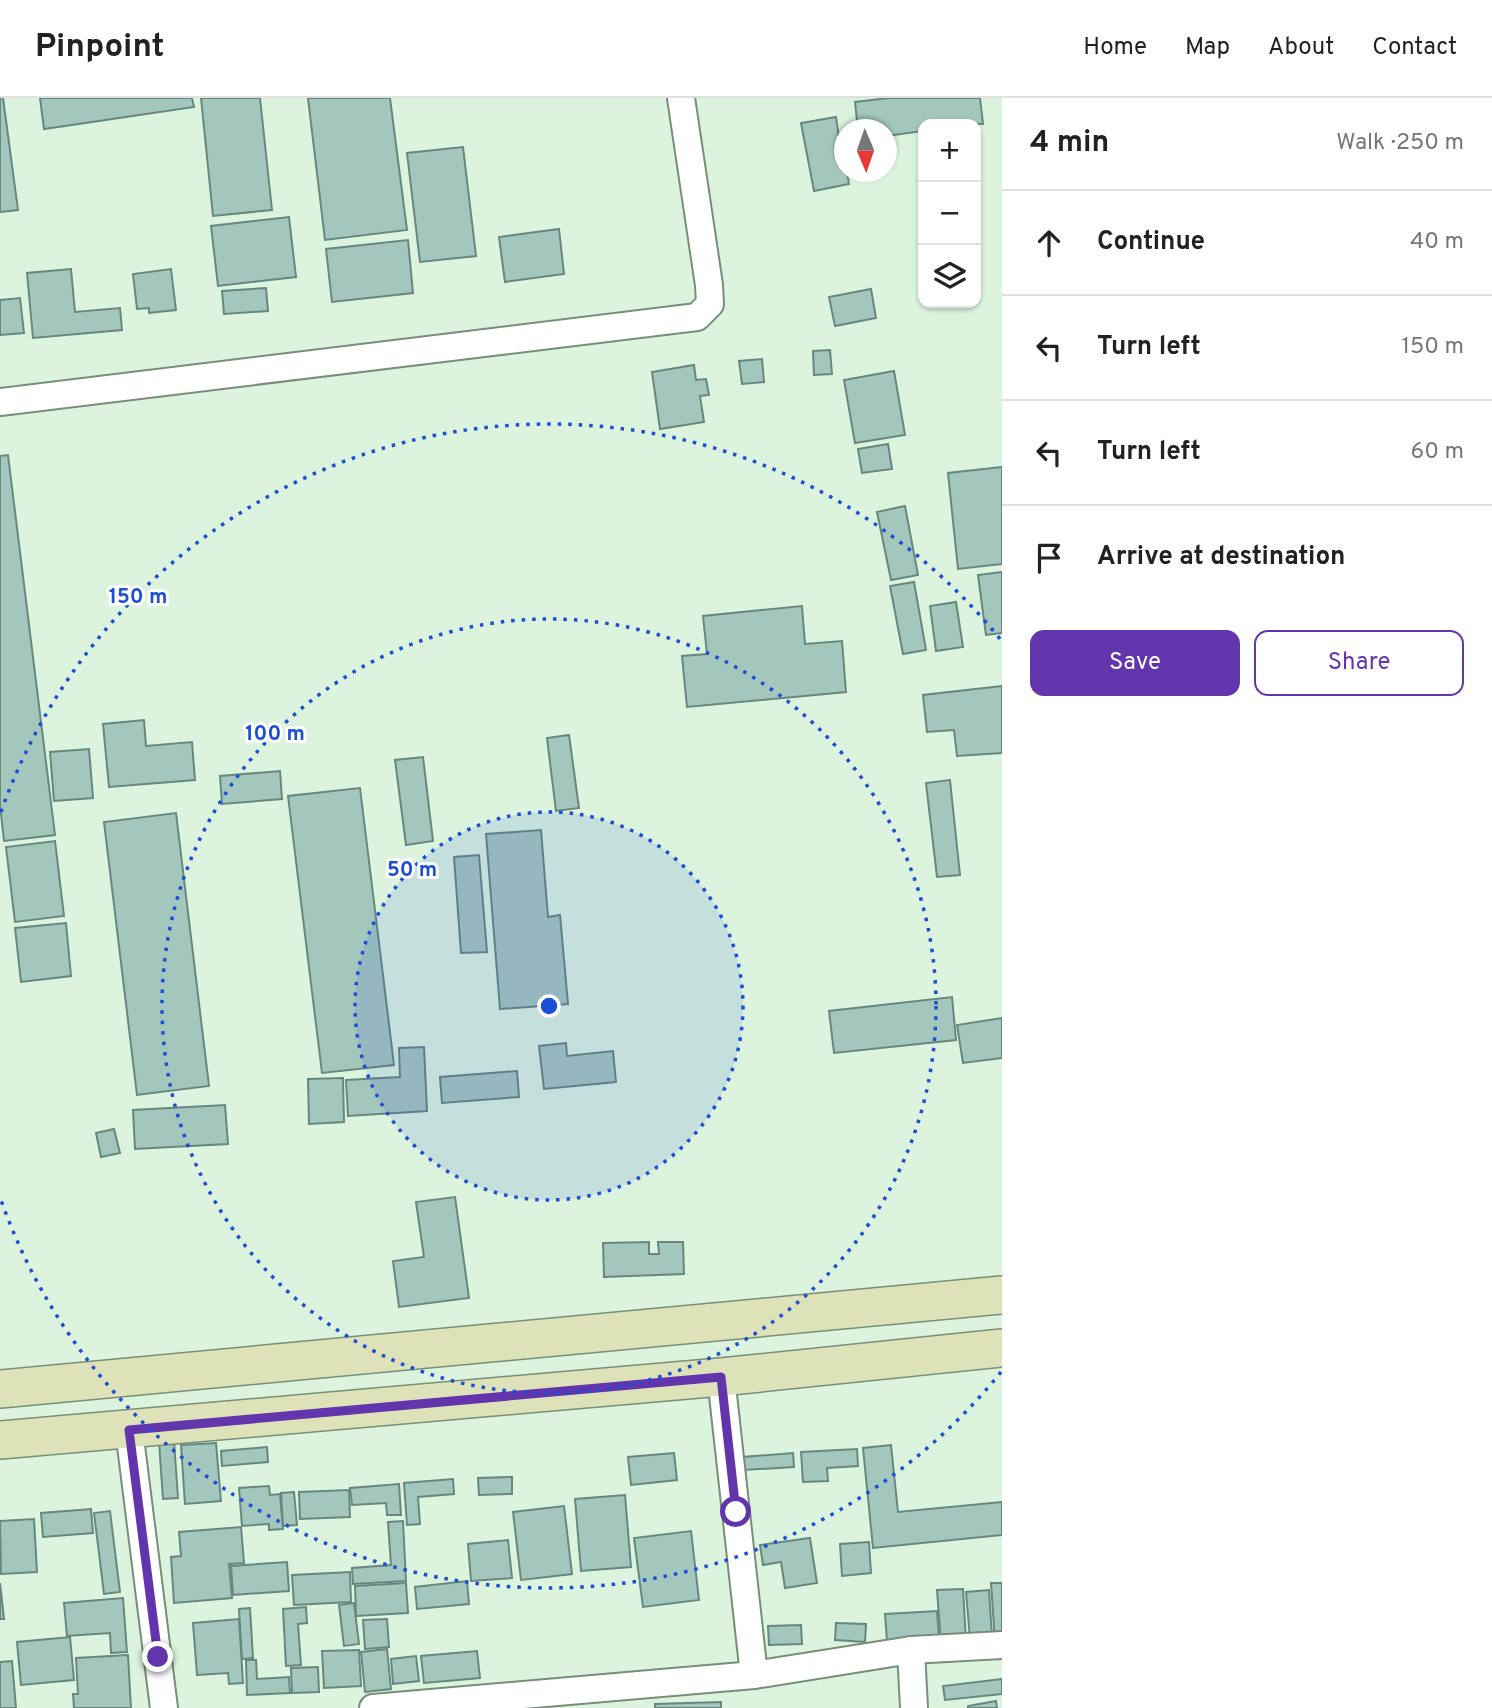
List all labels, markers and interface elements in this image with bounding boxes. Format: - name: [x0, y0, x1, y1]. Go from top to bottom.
- text: Pinpoint: [35, 27, 164, 69]
- text: Home: [1083, 33, 1147, 63]
- text: Map: [1185, 33, 1230, 63]
- text: About: [1268, 33, 1334, 63]
- text: Contact: [1372, 33, 1457, 63]
- north arrow: [834, 119, 897, 182]
- map controls: [918, 119, 981, 308]
- button: +: [918, 119, 981, 182]
- text: 4 min: [1030, 125, 1109, 162]
- text: Walk · 250 m: [1336, 129, 1464, 158]
- button: −: [918, 182, 981, 245]
- icon: ahead: [1030, 224, 1068, 262]
- text: Continue: [1097, 226, 1205, 259]
- text: 40 m: [1410, 228, 1464, 257]
- button: layers: [918, 245, 981, 308]
- icon: left: [1030, 329, 1068, 367]
- text: Turn left: [1097, 331, 1201, 364]
- text: 150 m: [1402, 333, 1464, 362]
- icon: left: [1030, 434, 1068, 472]
- text: Turn left: [1097, 436, 1201, 469]
- text: 60 m: [1411, 438, 1464, 467]
- icon: arrive: [1030, 539, 1068, 577]
- text: Arrive at destination: [1097, 541, 1345, 574]
- text: 150 m: [109, 584, 167, 611]
- button: Save: [1030, 630, 1240, 696]
- button: Share: [1254, 630, 1464, 696]
- text: 100 m: [245, 721, 305, 748]
- text: 50 m: [387, 857, 437, 884]
- centre of rings: [537, 994, 561, 1018]
- route start: [720, 1496, 751, 1527]
- route end: [142, 1641, 173, 1672]

